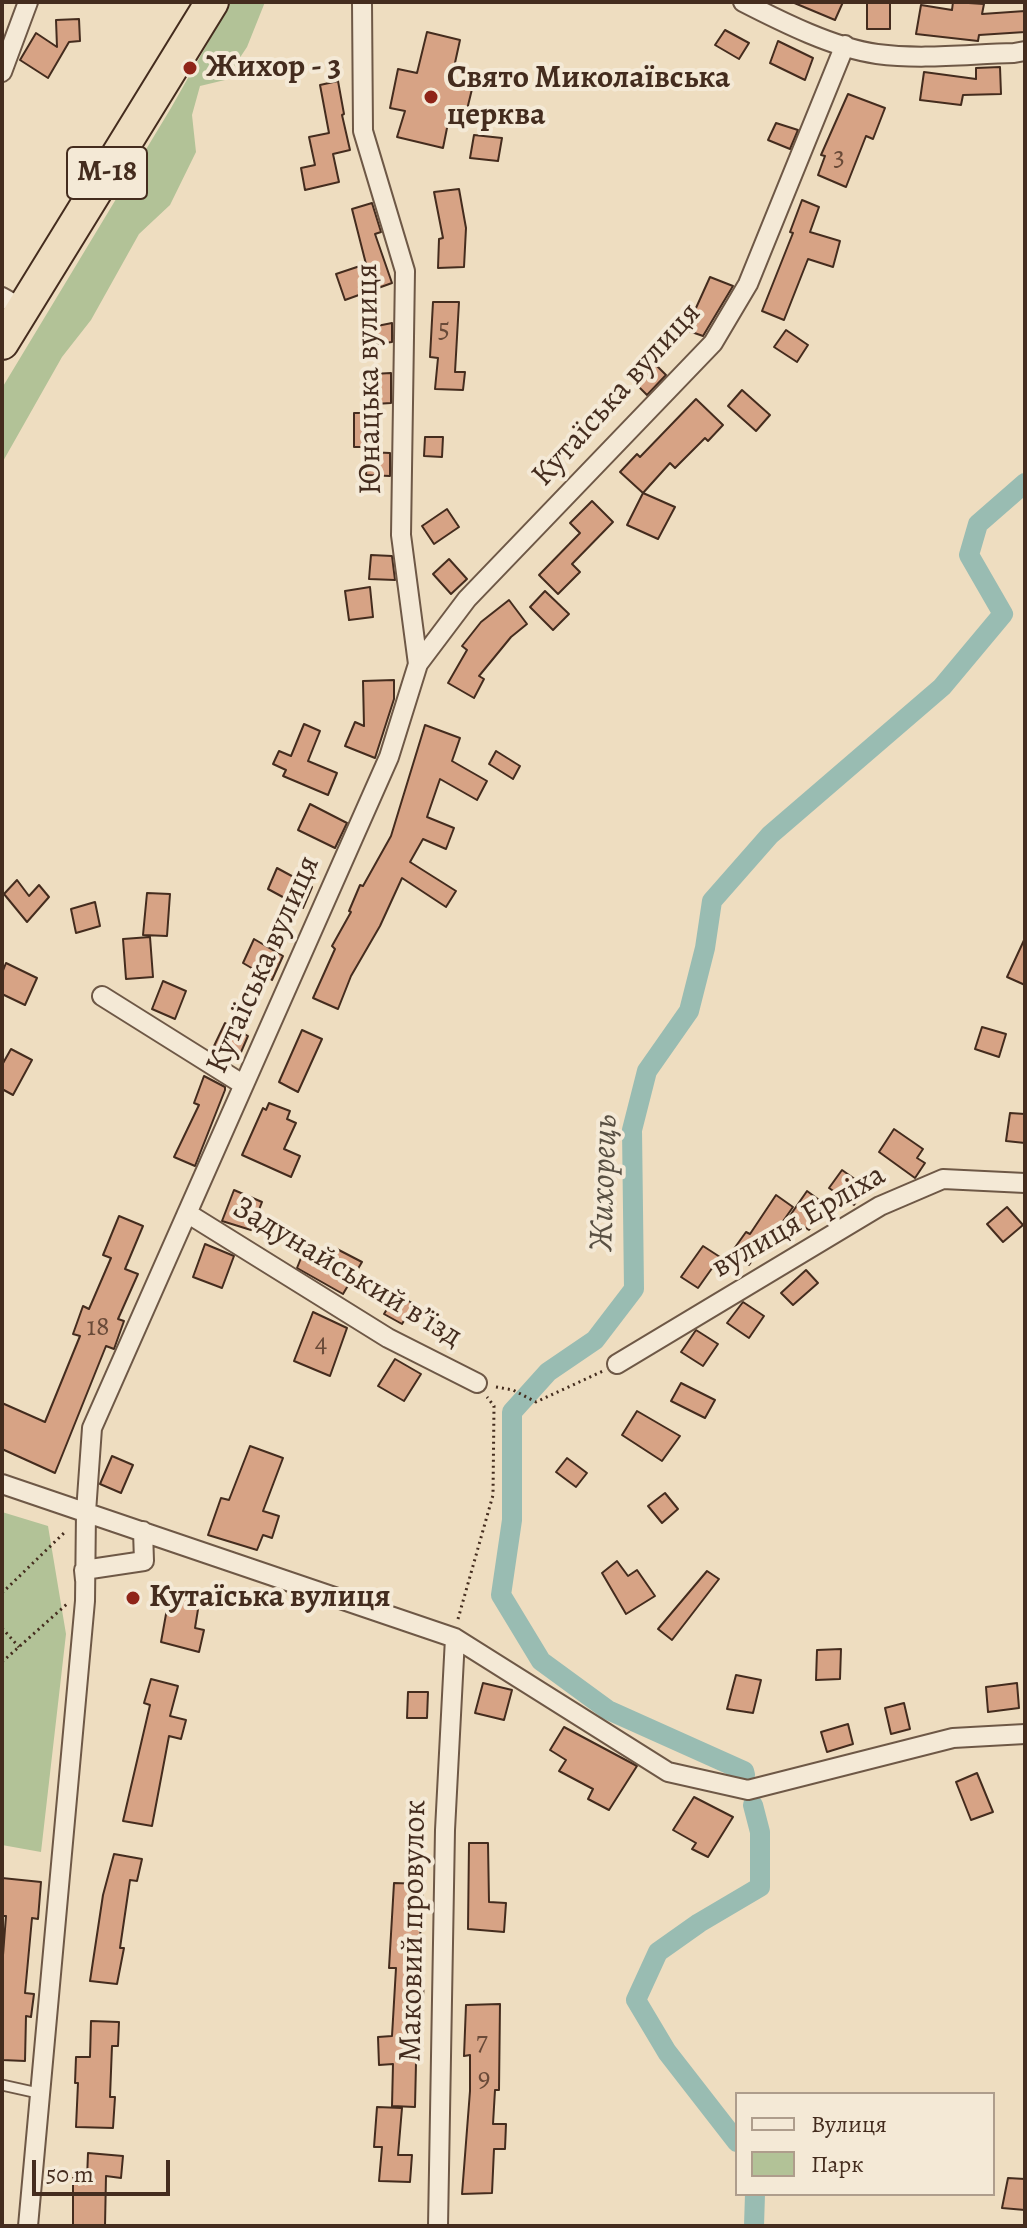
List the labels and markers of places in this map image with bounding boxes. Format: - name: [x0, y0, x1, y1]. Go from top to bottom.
- place label: Жихор - 3: [206, 49, 341, 87]
- marker: Жихор - 3: [181, 59, 199, 77]
- place label: Свято Миколаївська церква: [447, 60, 730, 135]
- marker: Свято Миколаївська церква: [422, 88, 440, 106]
- place label: Кутаїська вулиця: [149, 1579, 391, 1617]
- marker: Кутаїська вулиця: [124, 1589, 142, 1607]

